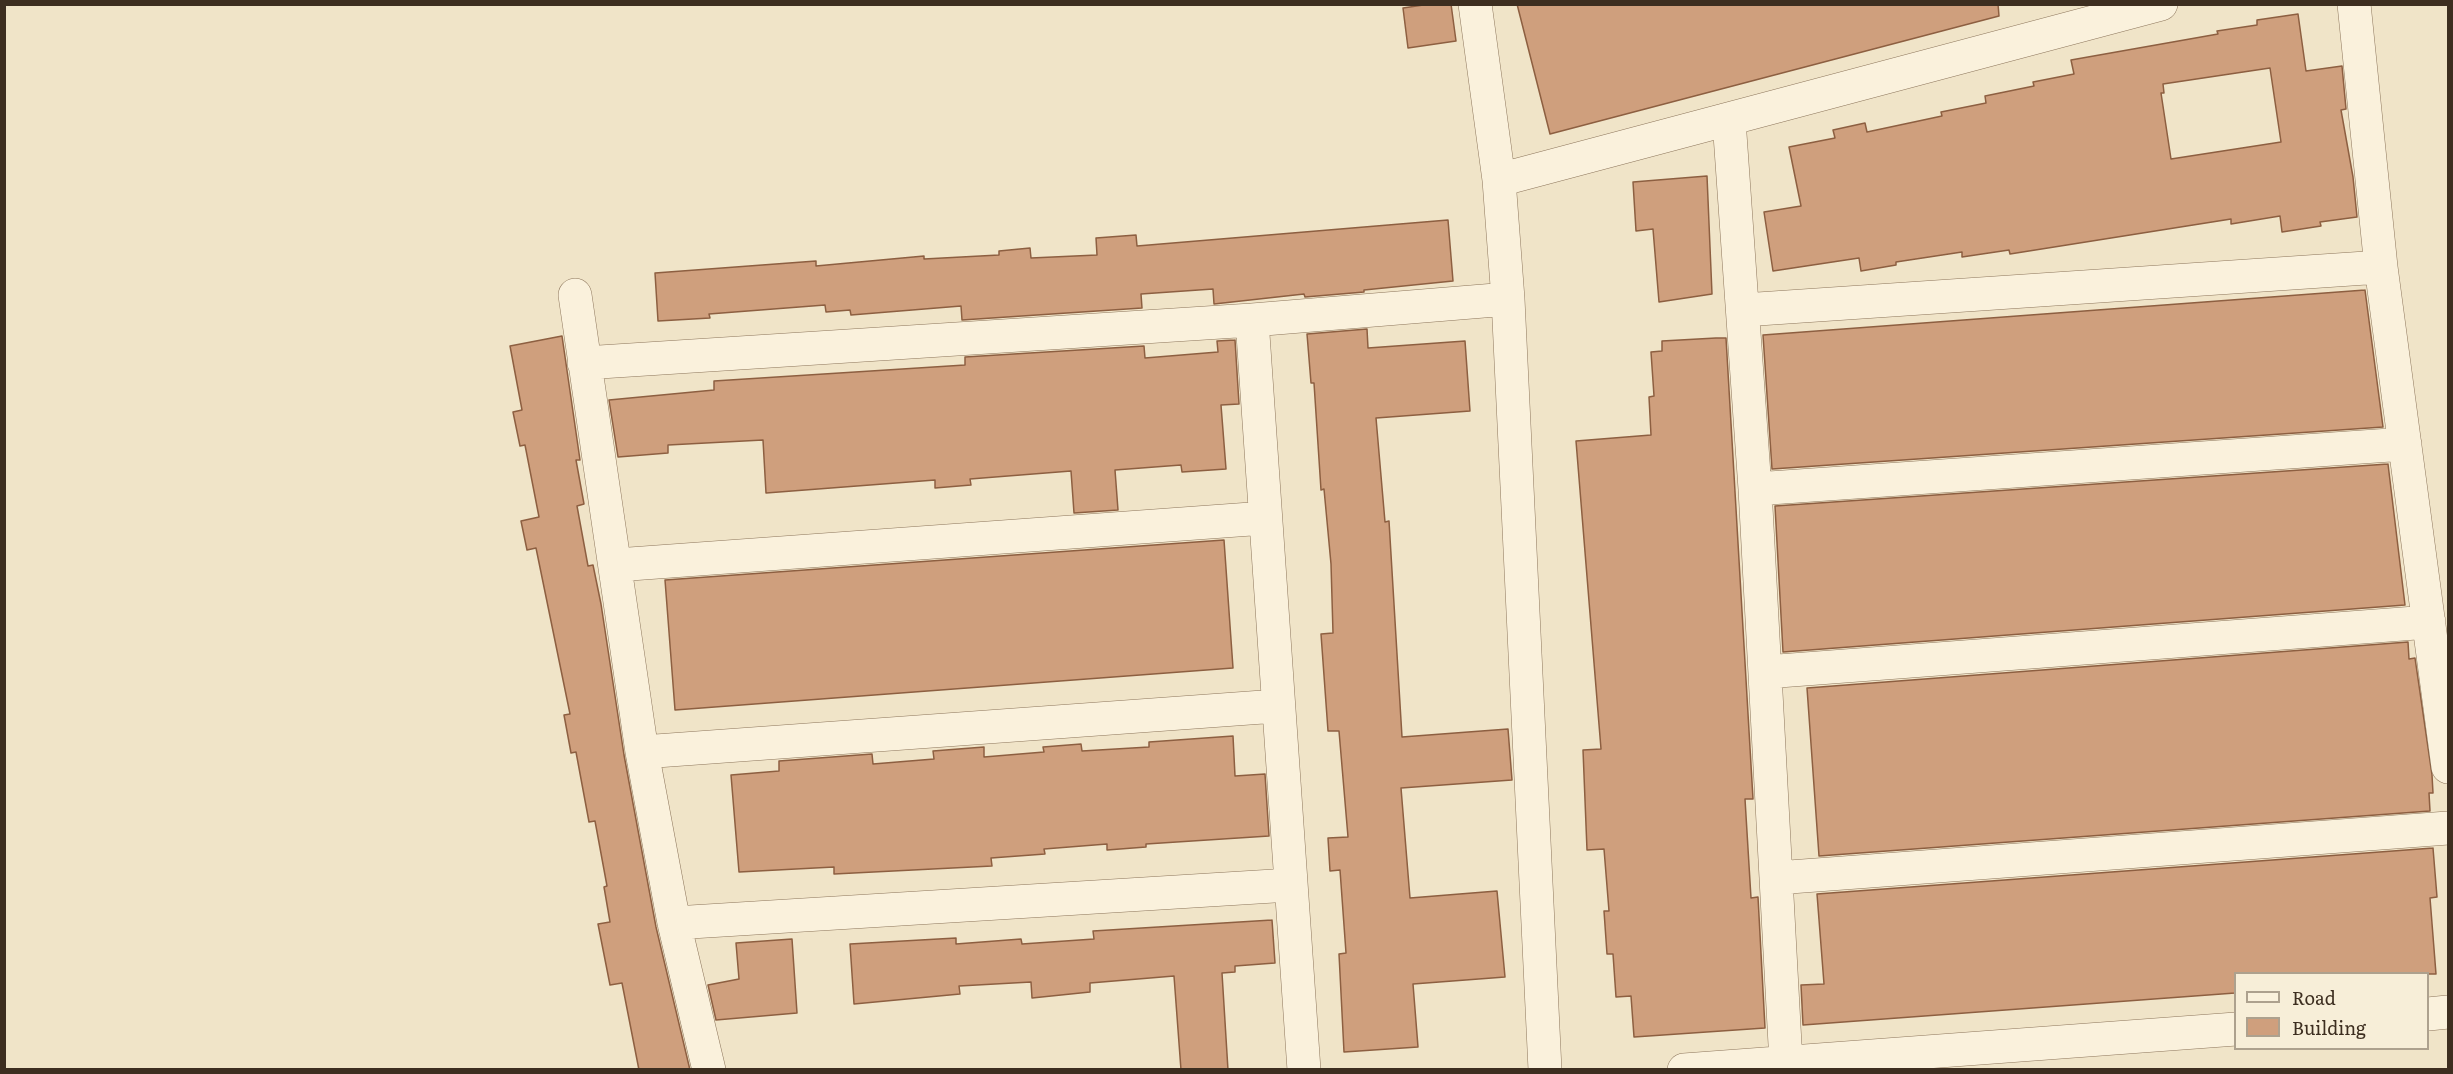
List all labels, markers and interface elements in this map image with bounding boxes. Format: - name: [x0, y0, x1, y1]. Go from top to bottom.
- legend: [2234, 972, 2429, 1050]
- text: Road: [2292, 984, 2336, 1011]
- text: Building: [2292, 1014, 2366, 1041]

